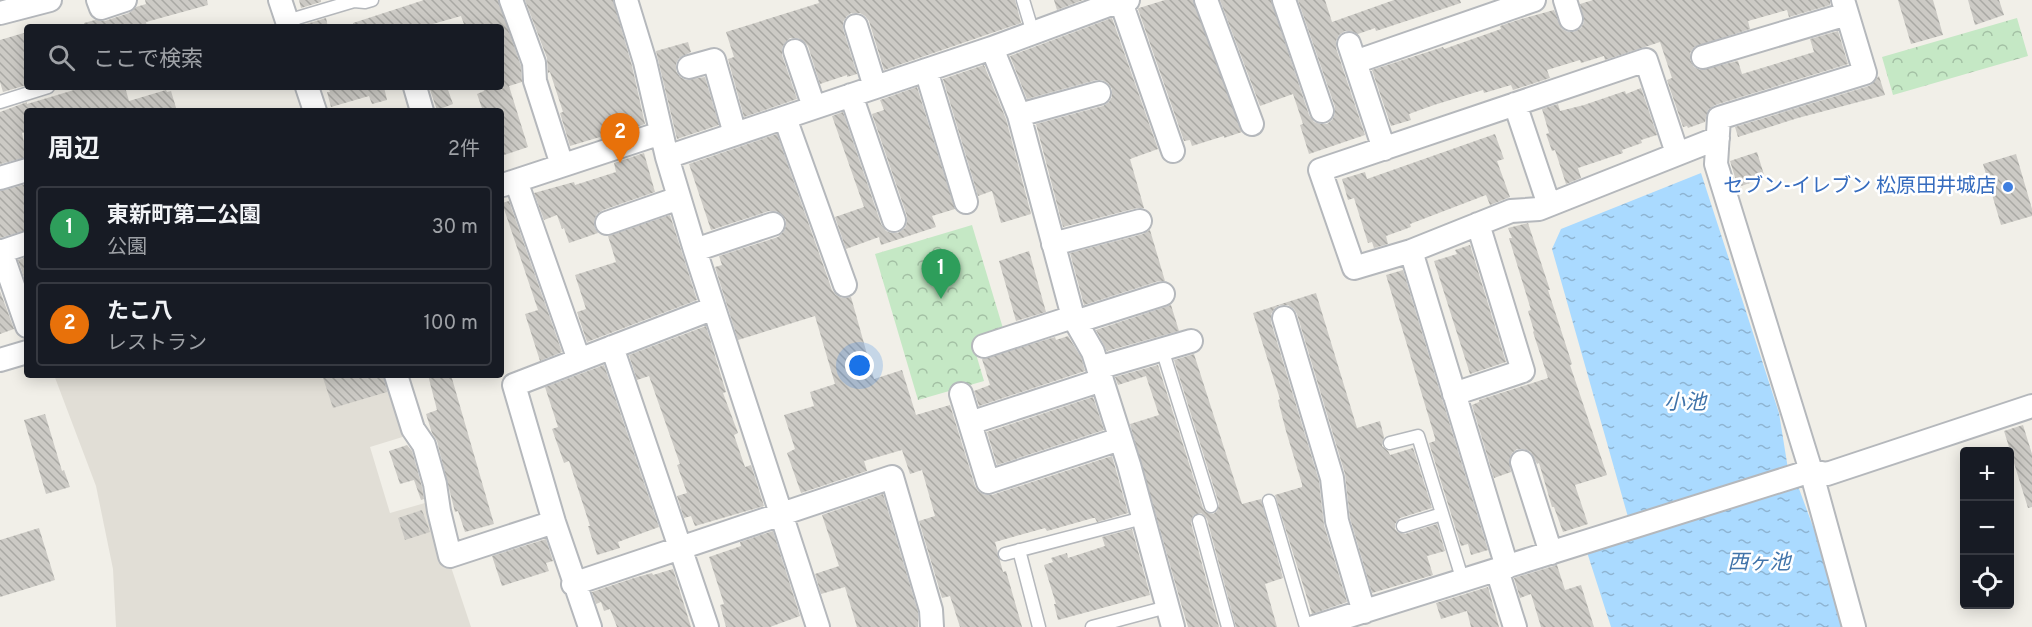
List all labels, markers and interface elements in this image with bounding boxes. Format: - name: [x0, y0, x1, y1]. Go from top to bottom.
- search box: [24, 24, 504, 90]
- icon: search: [45, 41, 78, 74]
- text: ここで検索: [93, 47, 203, 74]
- pin: 2: [600, 114, 640, 163]
- text: 周辺: [48, 134, 100, 167]
- text: 2件: [448, 137, 480, 163]
- place label: セブン-イレブン 松原田井城店: [1723, 174, 1996, 200]
- marker: セブン-イレブン 松原田井城店: [2001, 180, 2015, 194]
- text: 東新町第二公園: [107, 203, 261, 230]
- text: 1: [66, 215, 74, 241]
- text: 30 m: [432, 215, 478, 241]
- text: 公園: [107, 235, 147, 261]
- pin: 1: [922, 250, 960, 299]
- text: たこ八: [107, 299, 173, 326]
- text: 2: [63, 311, 76, 337]
- text: 100 m: [423, 311, 478, 337]
- text: レストラン: [107, 331, 207, 357]
- your location: [845, 351, 874, 380]
- water label: 小池: [1664, 390, 1708, 417]
- map controls: [1960, 447, 2014, 609]
- button: +: [1960, 447, 2014, 501]
- button: −: [1960, 501, 2014, 555]
- water label: 西ヶ池: [1728, 550, 1792, 577]
- button: locate: [1960, 555, 2014, 609]

